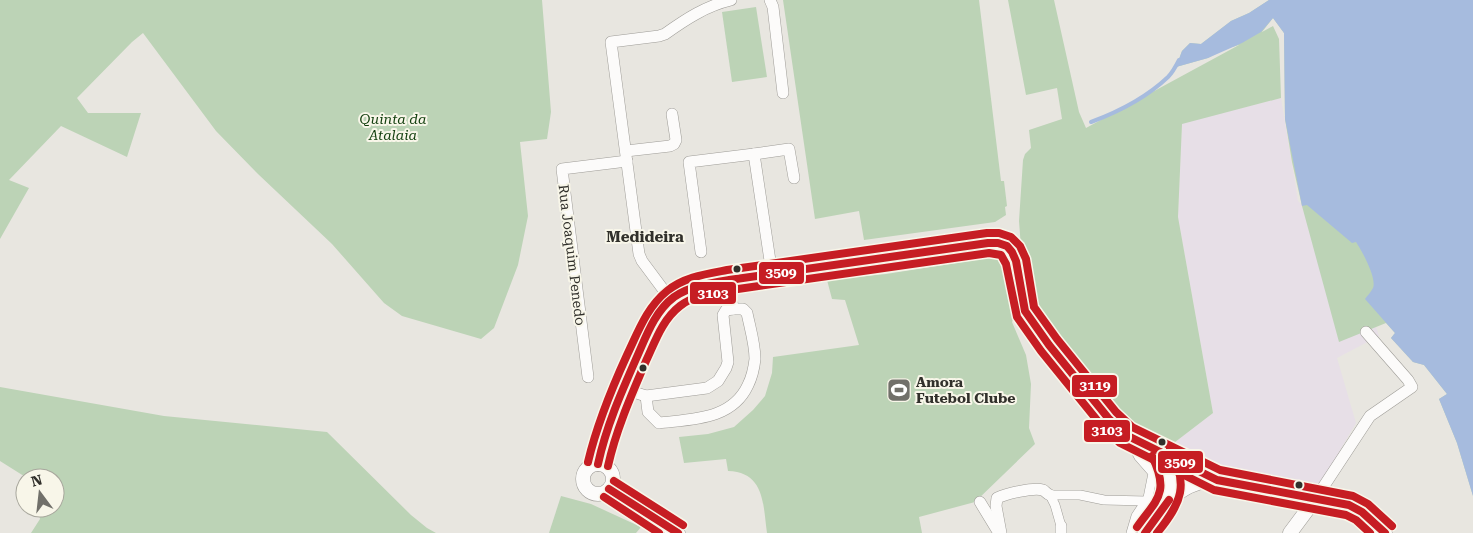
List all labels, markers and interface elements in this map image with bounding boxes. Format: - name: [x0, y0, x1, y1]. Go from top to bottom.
- park label: Quinta da Atalaia: [360, 111, 426, 143]
- street label: Rua Joaquim Penedo: [555, 184, 589, 326]
- district label: Medideira: [606, 228, 684, 246]
- line badge: 3509: [758, 261, 805, 285]
- unlabelled marker: [732, 264, 742, 274]
- text: 3509: [765, 264, 797, 280]
- line badge: 3103: [689, 281, 737, 305]
- text: 3103: [697, 285, 729, 301]
- unlabelled marker: [638, 363, 648, 373]
- place label: Amora Futebol Clube: [916, 374, 1015, 406]
- line badge: 3119: [1071, 374, 1118, 398]
- sports icon: Amora Futebol Clube: [886, 377, 912, 403]
- text: 3119: [1079, 377, 1111, 393]
- line badge: 3103: [1083, 419, 1131, 443]
- text: 3103: [1091, 422, 1123, 438]
- unlabelled marker: [1157, 437, 1167, 447]
- line badge: 3509: [1157, 450, 1204, 474]
- text: 3509: [1164, 454, 1196, 470]
- north arrow: [15, 468, 65, 518]
- text: N: [29, 471, 44, 490]
- unlabelled marker: [1294, 480, 1304, 490]

